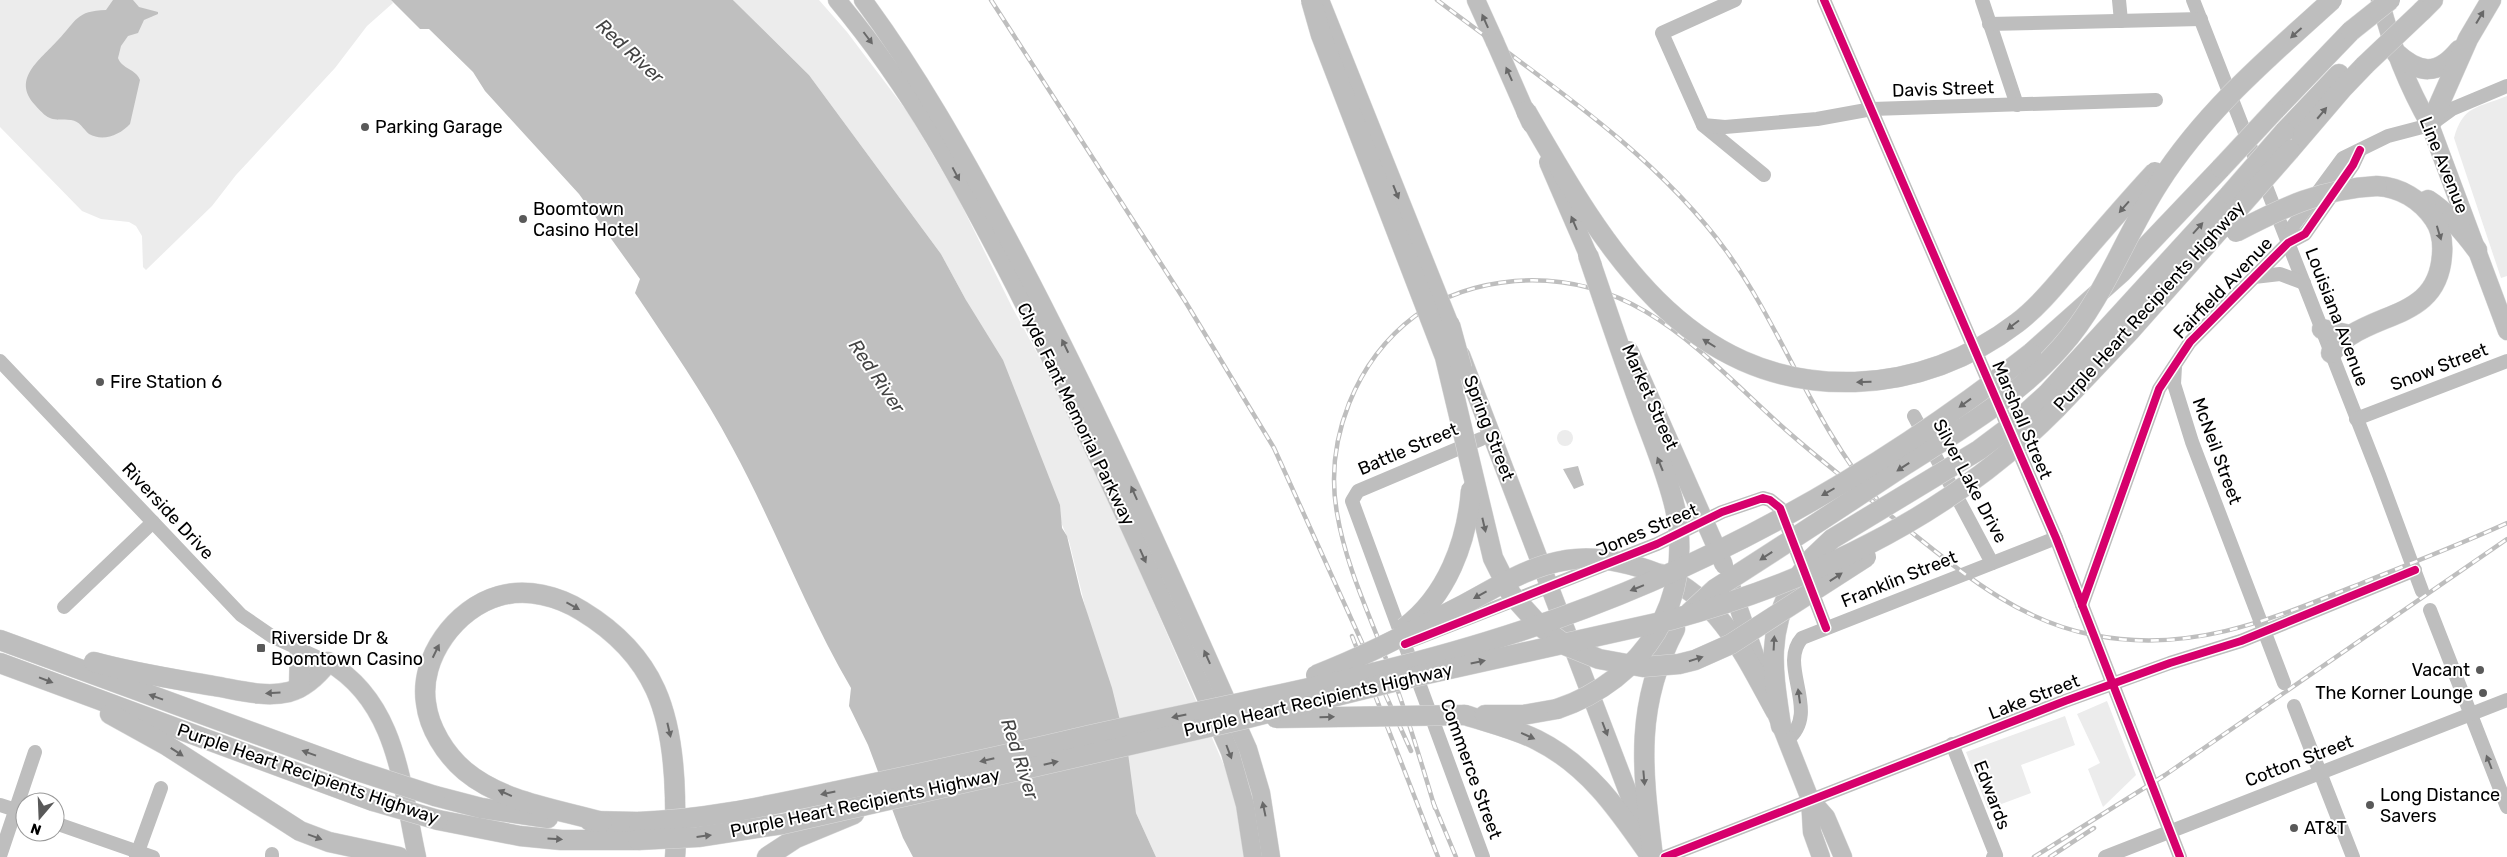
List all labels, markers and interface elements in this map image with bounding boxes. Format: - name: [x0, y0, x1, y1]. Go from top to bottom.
- one-way arrow: [2476, 11, 2485, 24]
- water label: Red River: [591, 14, 669, 89]
- one-way arrow: [1481, 14, 1489, 28]
- one-way arrow: [2290, 27, 2302, 39]
- one-way arrow: [863, 31, 873, 45]
- one-way arrow: [1505, 67, 1513, 81]
- street label: Davis Street: [1892, 76, 1994, 102]
- one-way arrow: [2316, 106, 2327, 119]
- street label: Line Avenue: [2415, 113, 2473, 217]
- place label: Parking Garage: [375, 116, 503, 138]
- marker: Parking Garage: [359, 121, 371, 133]
- one-way arrow: [952, 167, 961, 180]
- one-way arrow: [1392, 185, 1400, 200]
- street label: Purple Heart Recipients Highway: [2049, 196, 2249, 416]
- place label: Boomtown Casino Hotel: [533, 198, 639, 241]
- one-way arrow: [2118, 200, 2130, 212]
- marker: Boomtown Casino Hotel: [517, 213, 529, 225]
- one-way arrow: [1570, 216, 1578, 230]
- one-way arrow: [2192, 223, 2204, 235]
- one-way arrow: [2436, 226, 2444, 241]
- street label: Fairfield Avenue: [2169, 232, 2277, 344]
- street label: Louisiana Avenue: [2300, 245, 2374, 389]
- street label: Clyde Fant Memorial Parkway: [1012, 299, 1140, 529]
- one-way arrow: [2007, 320, 2020, 331]
- water label: Red River: [844, 335, 910, 418]
- one-way arrow: [1061, 338, 1069, 353]
- one-way arrow: [1702, 338, 1715, 347]
- street label: Snow Street: [2387, 338, 2491, 396]
- street label: Market Street: [1617, 341, 1683, 453]
- street label: Marshall Street: [1987, 358, 2057, 482]
- place label: Fire Station 6: [110, 371, 222, 393]
- street label: Spring Street: [1459, 372, 1519, 484]
- marker: Fire Station 6: [94, 376, 106, 388]
- one-way arrow: [1855, 378, 1871, 386]
- street label: McNeil Street: [2188, 395, 2246, 507]
- one-way arrow: [1958, 398, 1972, 408]
- street label: Silver Lake Drive: [1928, 415, 2012, 547]
- street label: Battle Street: [1355, 418, 1461, 480]
- one-way arrow: [1656, 456, 1664, 471]
- street label: Riverside Drive: [117, 458, 219, 564]
- one-way arrow: [1896, 462, 1909, 472]
- one-way arrow: [1130, 486, 1138, 500]
- one-way arrow: [1822, 487, 1835, 496]
- street label: Jones Street: [1593, 499, 1701, 561]
- one-way arrow: [1480, 517, 1488, 533]
- street label: Franklin Street: [1838, 546, 1960, 612]
- one-way arrow: [1139, 548, 1147, 563]
- one-way arrow: [1760, 551, 1773, 561]
- one-way arrow: [1829, 572, 1842, 581]
- one-way arrow: [1630, 585, 1644, 593]
- one-way arrow: [1473, 591, 1487, 600]
- one-way arrow: [566, 601, 579, 610]
- place label: Riverside Dr & Boomtown Casino: [271, 627, 423, 670]
- one-way arrow: [1771, 635, 1779, 651]
- marker: Riverside Dr & Boomtown Casino: [255, 642, 267, 654]
- one-way arrow: [432, 643, 440, 658]
- one-way arrow: [1203, 650, 1211, 664]
- one-way arrow: [1689, 655, 1704, 663]
- street label: Purple Heart Recipients Highway: [1181, 658, 1455, 742]
- one-way arrow: [1471, 658, 1487, 666]
- place label: Vacant: [2412, 659, 2470, 681]
- marker: Vacant: [2474, 664, 2486, 676]
- street label: Lake Street: [1986, 670, 2082, 724]
- one-way arrow: [38, 677, 53, 684]
- place label: The Korner Lounge: [2315, 682, 2473, 704]
- marker: The Korner Lounge: [2477, 687, 2489, 699]
- one-way arrow: [1795, 688, 1803, 704]
- one-way arrow: [265, 690, 281, 698]
- one-way arrow: [149, 693, 164, 700]
- street label: Commerce Street: [1435, 696, 1507, 842]
- one-way arrow: [1172, 712, 1187, 720]
- one-way arrow: [1320, 713, 1336, 721]
- water label: Red River: [996, 715, 1044, 803]
- street label: Purple Heart Recipients Highway: [174, 719, 442, 829]
- one-way arrow: [665, 722, 673, 737]
- one-way arrow: [1601, 722, 1609, 737]
- street label: Cotton Street: [2242, 730, 2356, 792]
- one-way arrow: [1521, 733, 1535, 741]
- one-way arrow: [1226, 745, 1234, 759]
- one-way arrow: [170, 748, 183, 757]
- one-way arrow: [301, 749, 316, 757]
- one-way arrow: [2485, 754, 2493, 769]
- one-way arrow: [979, 756, 994, 764]
- street label: Edwards: [1969, 757, 2015, 833]
- one-way arrow: [1044, 759, 1059, 767]
- street label: Purple Heart Recipients Highway: [728, 764, 1002, 842]
- one-way arrow: [1640, 770, 1648, 786]
- place label: Long Distance Savers: [2380, 784, 2500, 827]
- one-way arrow: [498, 789, 512, 797]
- one-way arrow: [820, 789, 835, 797]
- north arrow: [15, 792, 65, 842]
- marker: Long Distance Savers: [2364, 799, 2376, 811]
- one-way arrow: [1260, 800, 1268, 816]
- place label: AT&T: [2304, 817, 2347, 839]
- text: N: [28, 819, 43, 838]
- marker: AT&T: [2288, 822, 2300, 834]
- one-way arrow: [696, 832, 712, 840]
- one-way arrow: [308, 834, 323, 841]
- one-way arrow: [548, 835, 564, 843]

